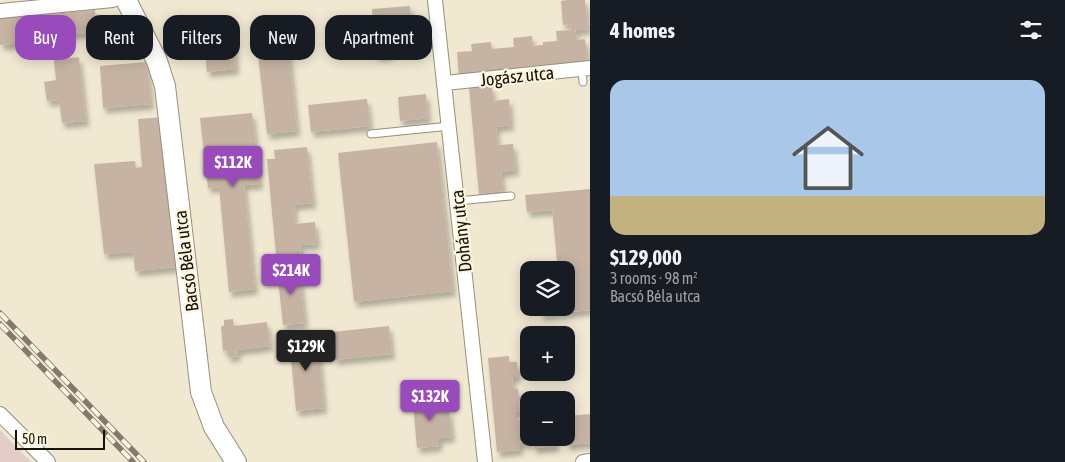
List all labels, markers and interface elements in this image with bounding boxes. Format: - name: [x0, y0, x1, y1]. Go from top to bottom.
- chip: Buy: [15, 15, 76, 60]
- chip: Rent: [86, 15, 153, 60]
- chip: Filters: [163, 15, 240, 60]
- chip: New: [250, 15, 315, 60]
- chip: Apartment: [325, 15, 432, 60]
- icon: filters: [1017, 16, 1045, 44]
- text: 4 homes: [610, 18, 675, 42]
- street label: Jogász utca: [479, 62, 555, 90]
- icon: home: [783, 113, 873, 203]
- pin: $112K: [198, 146, 268, 188]
- text: $112K: [214, 153, 252, 171]
- street label: Dohány utca: [446, 189, 476, 273]
- street label: Bacsó Béla utca: [169, 209, 203, 313]
- text: $129,000: [610, 245, 682, 269]
- pin: $214K: [256, 254, 326, 296]
- text: $214K: [272, 261, 310, 279]
- map controls: [520, 261, 575, 446]
- button: layers: [520, 261, 575, 316]
- text: 3 rooms · 98 m²: [610, 269, 698, 287]
- text: Bacsó Béla utca: [610, 287, 701, 305]
- button: +: [520, 326, 575, 381]
- pin: $129K: [271, 330, 341, 372]
- text: $129K: [287, 337, 325, 355]
- pin: $132K: [395, 380, 465, 422]
- text: $132K: [411, 387, 449, 405]
- button: −: [520, 391, 575, 446]
- scale bar: [15, 427, 105, 450]
- text: 50 m: [22, 431, 47, 447]

